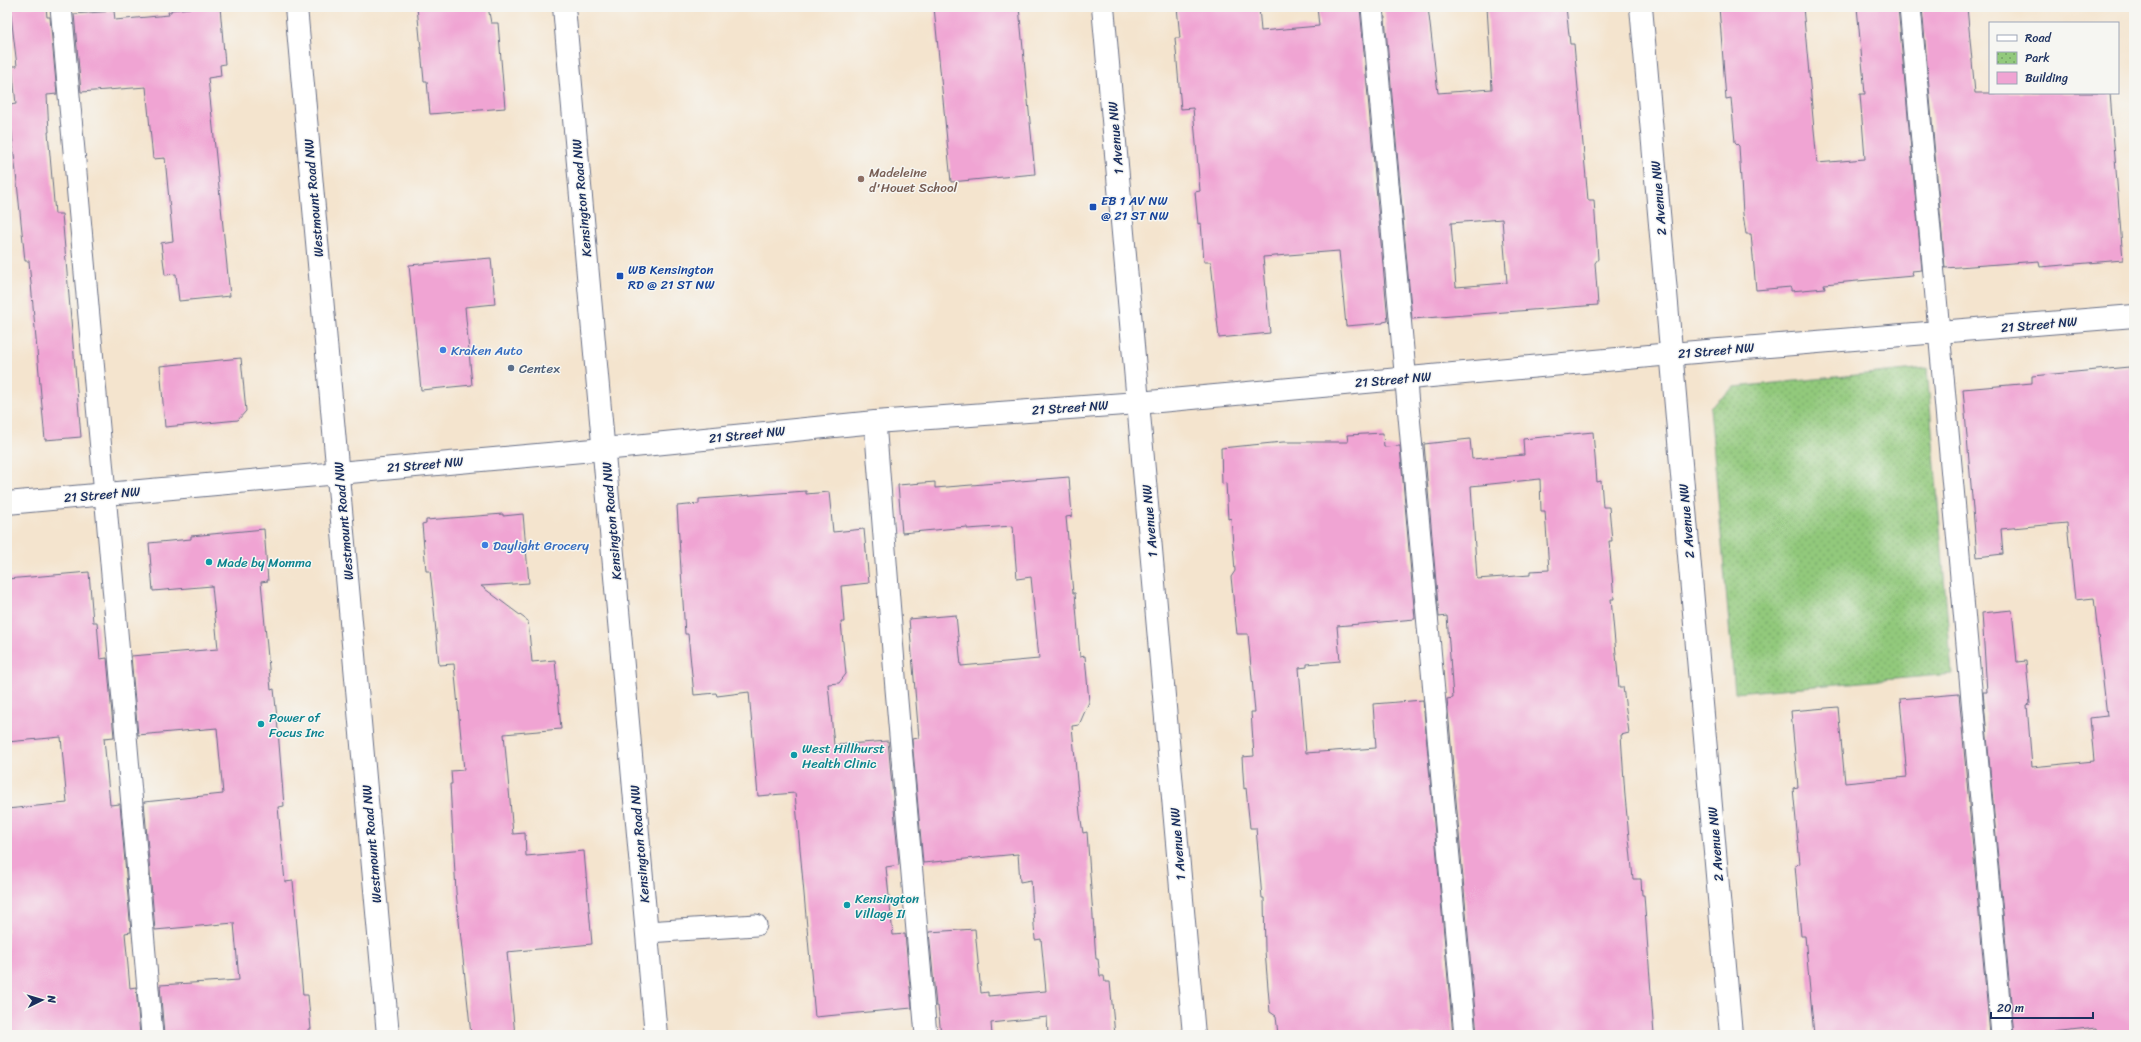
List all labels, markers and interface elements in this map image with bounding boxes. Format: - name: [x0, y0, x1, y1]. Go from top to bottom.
- legend: [1989, 22, 2119, 94]
- text: Road: [2025, 27, 2052, 49]
- text: Park: [2025, 47, 2050, 69]
- text: Building: [2025, 67, 2068, 89]
- street label: 1 Avenue NW: [1101, 100, 1130, 175]
- street label: Westmount Road NW: [297, 137, 330, 258]
- street label: Kensington Road NW: [565, 138, 598, 258]
- street label: 2 Avenue NW: [1644, 159, 1673, 236]
- place label: Madeleine d'Houet School: [869, 161, 958, 199]
- marker: Madeleine d'Houet School: [856, 174, 866, 184]
- place label: EB 1 AV NW @ 21 ST NW: [1101, 189, 1169, 227]
- marker: EB 1 AV NW @ 21 ST NW: [1088, 202, 1098, 212]
- place label: WB Kensington RD @ 21 ST NW: [628, 258, 715, 296]
- marker: WB Kensington RD @ 21 ST NW: [615, 271, 625, 281]
- street label: 21 Street NW: [2000, 310, 2079, 339]
- street label: 21 Street NW: [1677, 336, 1756, 365]
- place label: Kraken Auto: [451, 339, 523, 362]
- marker: Kraken Auto: [438, 345, 448, 355]
- place label: Centex: [519, 357, 560, 380]
- marker: Centex: [506, 363, 516, 373]
- street label: 21 Street NW: [1354, 365, 1433, 394]
- street label: 21 Street NW: [1031, 393, 1110, 422]
- street label: 21 Street NW: [708, 419, 787, 450]
- street label: 21 Street NW: [386, 450, 465, 479]
- street label: Westmount Road NW: [327, 460, 360, 581]
- street label: Kensington Road NW: [595, 461, 628, 581]
- street label: 21 Street NW: [63, 480, 142, 509]
- street label: 2 Avenue NW: [1672, 482, 1701, 559]
- street label: 1 Avenue NW: [1135, 483, 1164, 558]
- place label: Daylight Grocery: [493, 534, 589, 557]
- marker: Daylight Grocery: [480, 540, 490, 550]
- place label: Made by Momma: [217, 551, 312, 574]
- marker: Made by Momma: [204, 557, 214, 567]
- place label: Power of Focus Inc: [269, 706, 325, 744]
- marker: Power of Focus Inc: [256, 719, 266, 729]
- place label: West Hillhurst Health Clinic: [802, 737, 885, 775]
- marker: West Hillhurst Health Clinic: [789, 750, 799, 760]
- street label: Westmount Road NW: [355, 783, 388, 904]
- street label: Kensington Road NW: [623, 784, 656, 904]
- street label: 2 Avenue NW: [1701, 805, 1730, 882]
- street label: 1 Avenue NW: [1163, 806, 1192, 881]
- place label: Kensington Village II: [855, 887, 919, 925]
- marker: Kensington Village II: [842, 900, 852, 910]
- north arrow: [22, 980, 62, 1020]
- text: N: [42, 994, 61, 1004]
- scale bar: [1991, 994, 2093, 1020]
- text: 20 m: [1997, 997, 2024, 1019]

